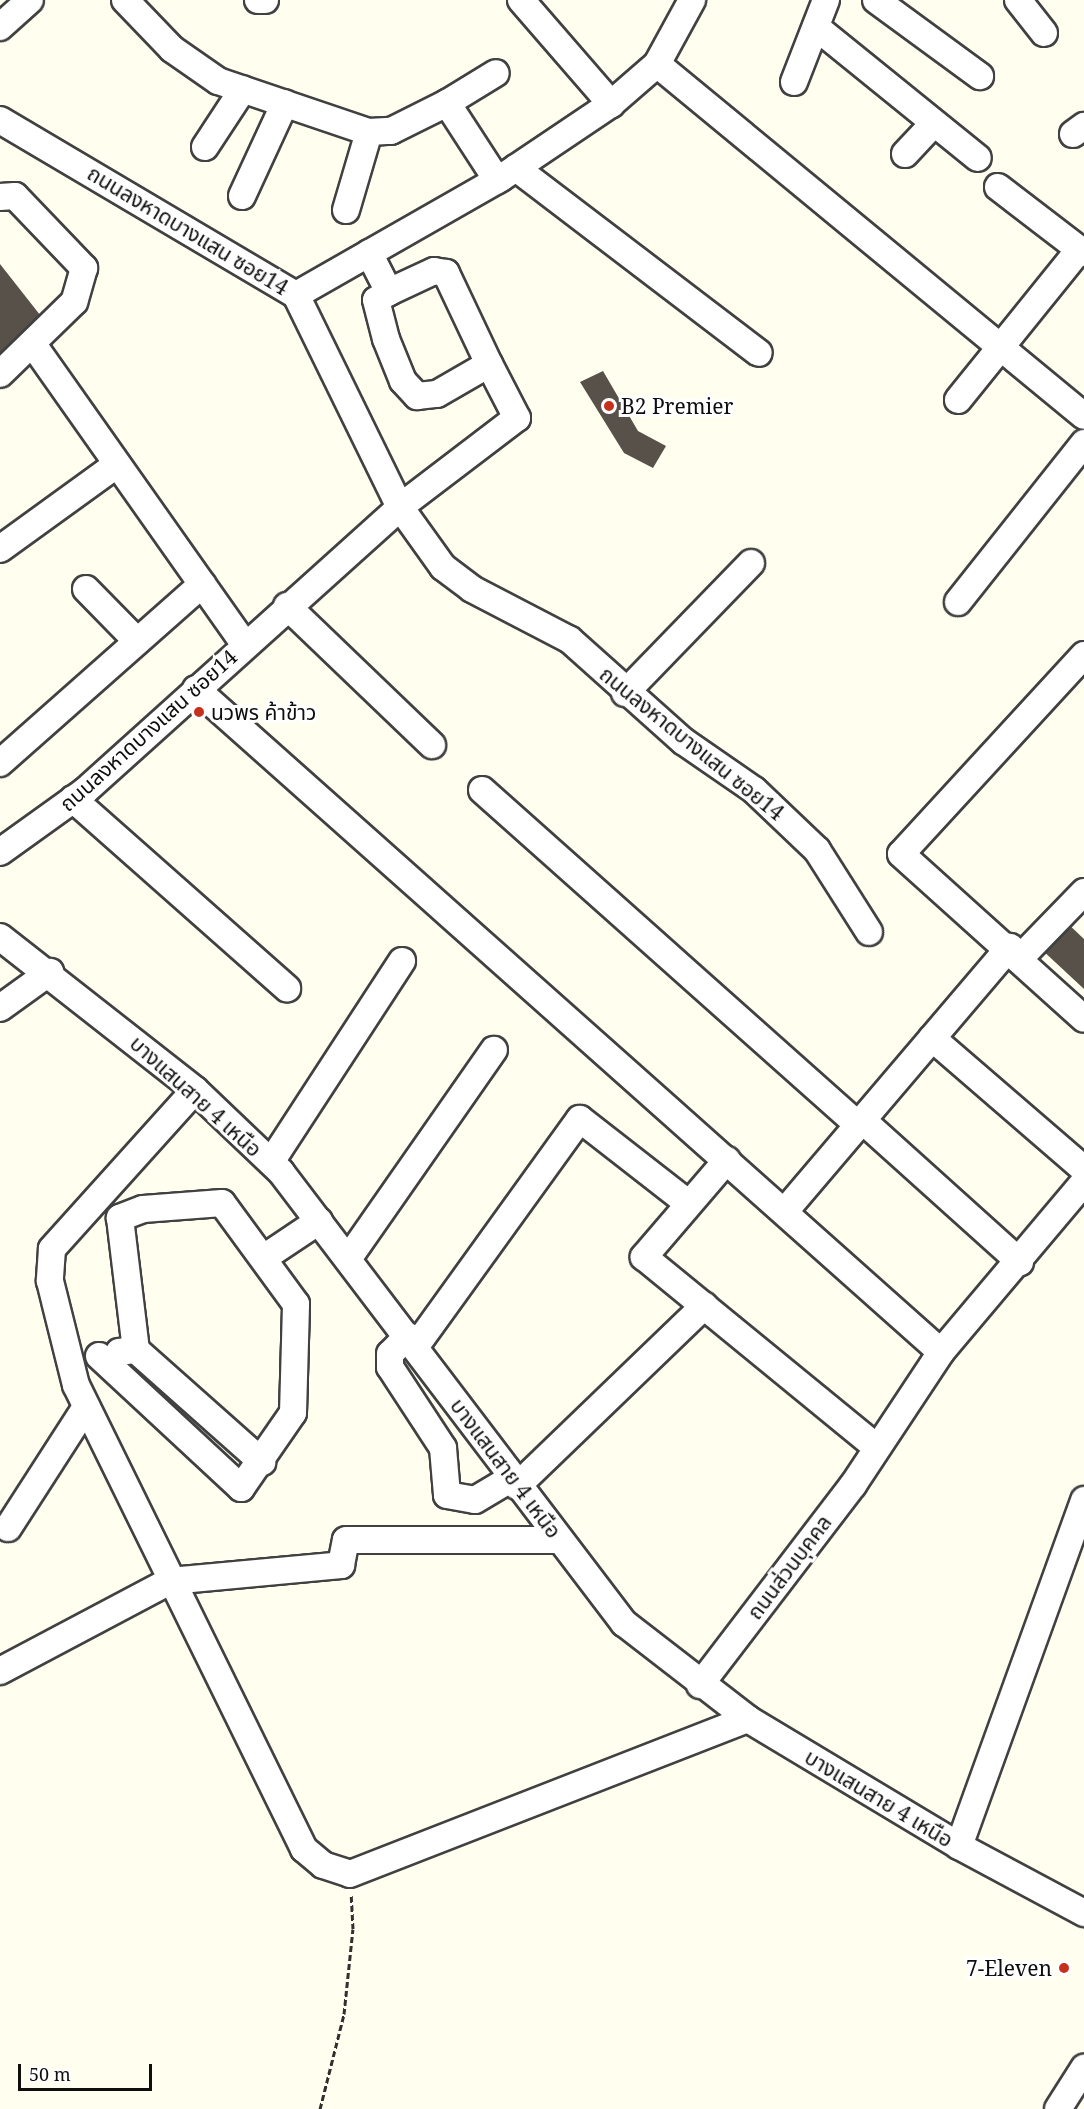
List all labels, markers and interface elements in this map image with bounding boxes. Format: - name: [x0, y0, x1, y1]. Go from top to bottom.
- street label: ถนนลงหาดบางแสน ซอย14: [83, 160, 293, 300]
- place label: B2 Premier: [621, 393, 733, 419]
- marker: B2 Premier: [602, 399, 616, 413]
- street label: ถนนลงหาดบางแสน ซอย14: [54, 644, 242, 816]
- street label: ถนนลงหาดบางแสน ซอย14: [595, 661, 789, 825]
- place label: นวพร ค้าข้าว: [211, 699, 316, 725]
- marker: นวพร ค้าข้าว: [192, 705, 206, 719]
- street label: บางแสนสาย 4 เหนือ: [125, 1030, 267, 1162]
- street label: บางแสนสาย 4 เหนือ: [445, 1393, 567, 1543]
- street label: ถนนส่วนบุคคล: [742, 1510, 836, 1624]
- street label: บางแสนสาย 4 เหนือ: [800, 1744, 958, 1852]
- place label: 7-Eleven: [966, 1955, 1052, 1981]
- marker: 7-Eleven: [1057, 1961, 1071, 1975]
- scale bar: [21, 2052, 154, 2090]
- text: 50 m: [29, 2062, 71, 2086]

